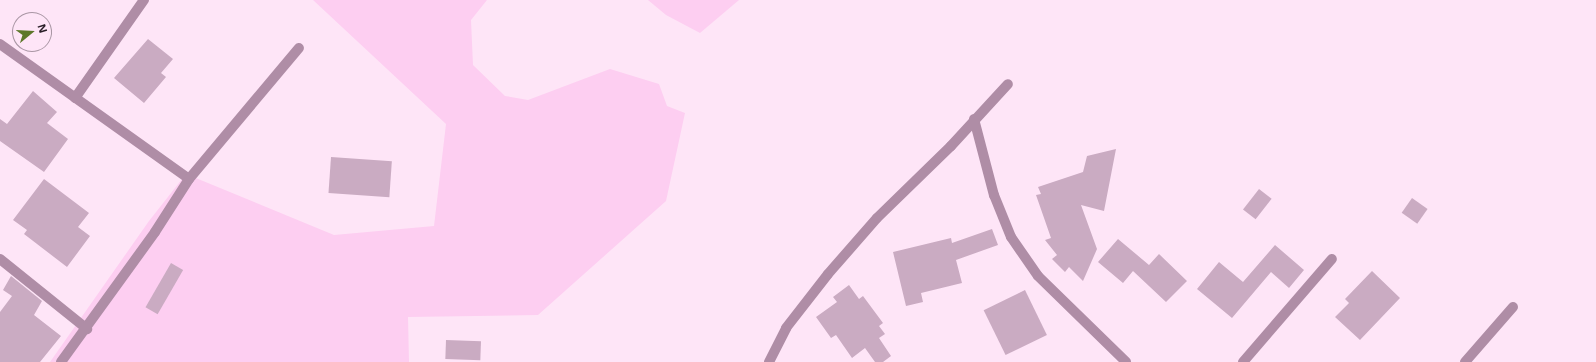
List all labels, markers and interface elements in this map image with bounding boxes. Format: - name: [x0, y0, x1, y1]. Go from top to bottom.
- north arrow: [12, 12, 52, 52]
- text: N: [34, 22, 51, 35]

